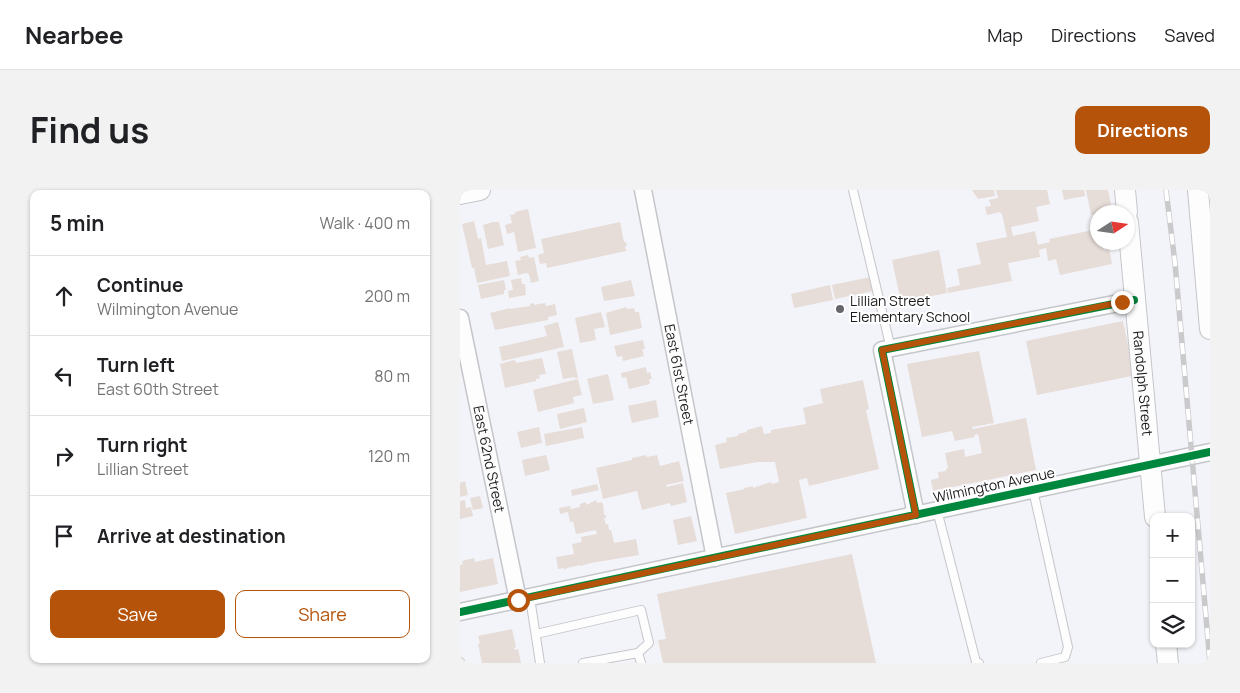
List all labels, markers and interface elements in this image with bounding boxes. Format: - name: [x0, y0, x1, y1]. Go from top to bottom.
- text: Nearbee: [25, 18, 124, 51]
- text: Map: [987, 23, 1023, 47]
- text: Directions: [1051, 23, 1136, 47]
- text: Saved: [1164, 23, 1215, 47]
- text: Find us: [30, 106, 149, 154]
- button: Directions: [1075, 106, 1210, 154]
- north arrow: [1090, 205, 1135, 250]
- text: 5 min: [50, 209, 104, 237]
- text: Walk · 400 m: [319, 212, 410, 234]
- text: Continue: [97, 272, 183, 298]
- icon: ahead: [50, 282, 78, 310]
- text: 200 m: [365, 285, 410, 307]
- place label: Lillian Street Elementary School: [850, 291, 970, 326]
- route end: [1111, 291, 1134, 314]
- text: Wilmington Avenue: [97, 298, 238, 320]
- marker: Lillian Street Elementary School: [834, 303, 846, 315]
- street label: East 61st Street: [660, 322, 699, 427]
- street label: Randolph Street: [1129, 330, 1158, 437]
- text: Turn left: [97, 352, 175, 378]
- icon: left: [50, 362, 78, 390]
- text: 80 m: [374, 365, 410, 387]
- text: East 60th Street: [97, 378, 219, 400]
- street label: East 62nd Street: [469, 404, 510, 515]
- text: Turn right: [97, 432, 187, 458]
- icon: right: [50, 442, 78, 470]
- text: 120 m: [368, 445, 410, 467]
- text: Lillian Street: [97, 458, 189, 480]
- street label: Wilmington Avenue: [931, 462, 1056, 507]
- map controls: [1150, 513, 1195, 648]
- button: +: [1150, 513, 1195, 558]
- icon: arrive: [50, 522, 78, 550]
- text: Arrive at destination: [97, 523, 286, 549]
- button: −: [1150, 558, 1195, 603]
- route start: [507, 589, 530, 612]
- button: Save: [50, 590, 225, 638]
- button: Share: [235, 590, 410, 638]
- button: layers: [1150, 603, 1195, 648]

